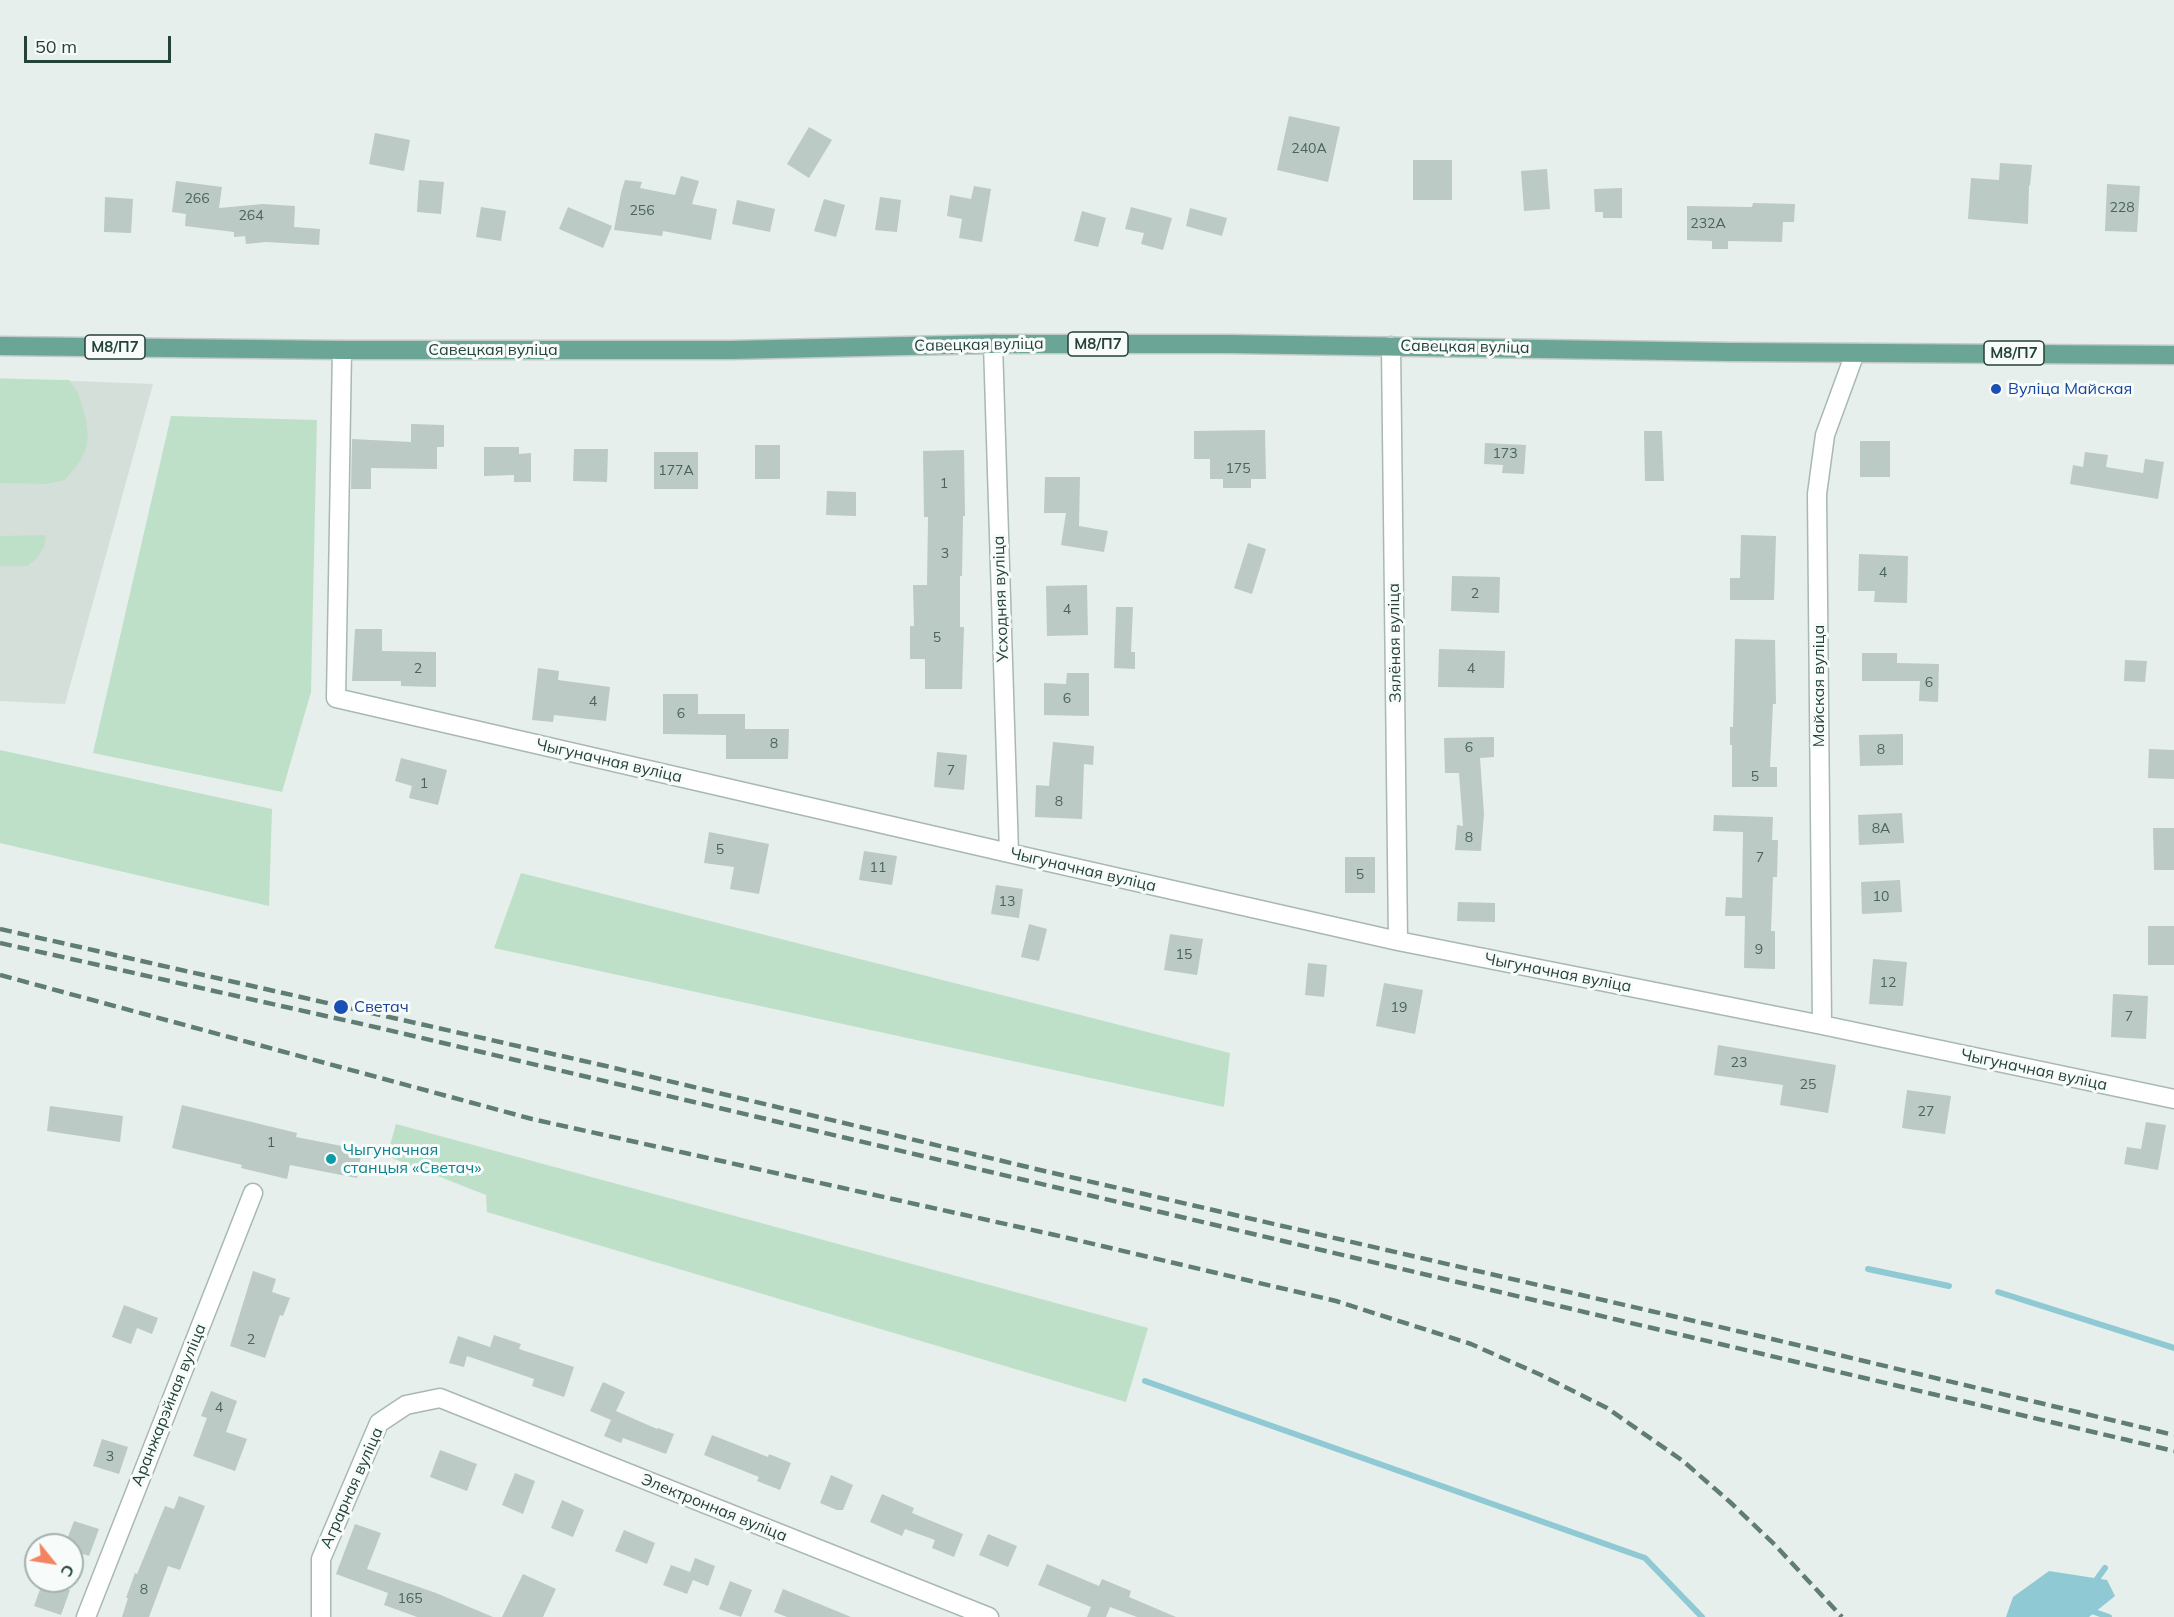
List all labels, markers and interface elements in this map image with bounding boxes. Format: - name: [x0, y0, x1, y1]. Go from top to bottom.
- scale bar: [27, 24, 174, 62]
- text: 50 m: [35, 35, 77, 58]
- house number: 240А: [1291, 141, 1327, 157]
- house number: 266: [184, 191, 210, 207]
- house number: 228: [2109, 200, 2135, 216]
- house number: 256: [629, 203, 655, 219]
- house number: 264: [238, 208, 264, 224]
- house number: 232А: [1690, 216, 1726, 232]
- road number: М8/П7: [1068, 332, 1128, 356]
- street label: Савецкая вуліца: [914, 334, 1044, 356]
- road number: М8/П7: [85, 335, 145, 359]
- street label: Савецкая вуліца: [1400, 336, 1530, 358]
- street label: Савецкая вуліца: [428, 340, 558, 360]
- road number: М8/П7: [1984, 341, 2044, 365]
- place label: Вуліца Майская: [2008, 379, 2132, 399]
- marker: Вуліца Майская: [1989, 382, 2003, 396]
- house number: 173: [1492, 446, 1518, 462]
- house number: 175: [1225, 461, 1251, 477]
- house number: 177А: [658, 463, 694, 479]
- house number: 1: [940, 476, 948, 492]
- street label: Усходняя вуліца: [989, 535, 1013, 663]
- house number: 3: [941, 546, 949, 562]
- house number: 4: [1879, 565, 1887, 581]
- street label: Зялёная вуліца: [1384, 583, 1406, 703]
- house number: 2: [1471, 586, 1479, 602]
- house number: 4: [1063, 602, 1071, 618]
- street label: Майская вуліца: [1809, 625, 1829, 747]
- house number: 5: [933, 630, 941, 646]
- house number: 2: [414, 661, 422, 677]
- house number: 4: [1467, 661, 1475, 677]
- house number: 6: [1925, 675, 1933, 691]
- house number: 6: [1063, 691, 1071, 707]
- house number: 4: [589, 694, 597, 710]
- house number: 6: [677, 706, 685, 722]
- street label: Чыгуначная вуліца: [534, 735, 684, 787]
- house number: 8: [770, 736, 778, 752]
- house number: 6: [1465, 740, 1473, 756]
- house number: 8: [1877, 742, 1885, 758]
- house number: 7: [947, 763, 955, 779]
- house number: 5: [1751, 769, 1759, 785]
- house number: 1: [420, 776, 428, 792]
- house number: 8: [1055, 794, 1063, 810]
- house number: 8А: [1872, 821, 1890, 837]
- house number: 8: [1465, 830, 1473, 846]
- house number: 5: [716, 842, 724, 858]
- street label: Чыгуначная вуліца: [1008, 844, 1158, 896]
- house number: 7: [1756, 850, 1764, 866]
- house number: 11: [870, 860, 886, 876]
- house number: 5: [1356, 867, 1364, 883]
- house number: 10: [1873, 889, 1889, 905]
- house number: 13: [999, 894, 1015, 910]
- house number: 9: [1755, 942, 1763, 958]
- house number: 15: [1176, 947, 1192, 963]
- street label: Чыгуначная вуліца: [1483, 949, 1633, 997]
- house number: 12: [1880, 975, 1896, 991]
- place label: Светач: [354, 997, 409, 1017]
- marker: Светач: [332, 998, 350, 1016]
- house number: 19: [1391, 1000, 1407, 1016]
- house number: 7: [2125, 1009, 2133, 1025]
- street label: Чыгуначная вуліца: [1959, 1045, 2109, 1095]
- house number: 23: [1731, 1055, 1747, 1071]
- house number: 25: [1800, 1077, 1816, 1093]
- house number: 27: [1918, 1104, 1934, 1120]
- house number: 1: [267, 1135, 275, 1151]
- place label: Чыгуначная станцыя «Светач»: [343, 1140, 481, 1178]
- marker: Чыгуначная станцыя «Светач»: [324, 1152, 338, 1166]
- street label: Аранжарэйная вуліца: [128, 1321, 210, 1489]
- house number: 2: [247, 1332, 255, 1348]
- house number: 4: [215, 1400, 223, 1416]
- street label: Аграрная вуліца: [317, 1425, 387, 1551]
- house number: 3: [106, 1449, 114, 1465]
- street label: Электронная вуліца: [638, 1470, 790, 1546]
- north arrow: [24, 1533, 84, 1593]
- text: С: [56, 1561, 79, 1581]
- house number: 8: [140, 1582, 148, 1598]
- house number: 165: [397, 1591, 423, 1607]

